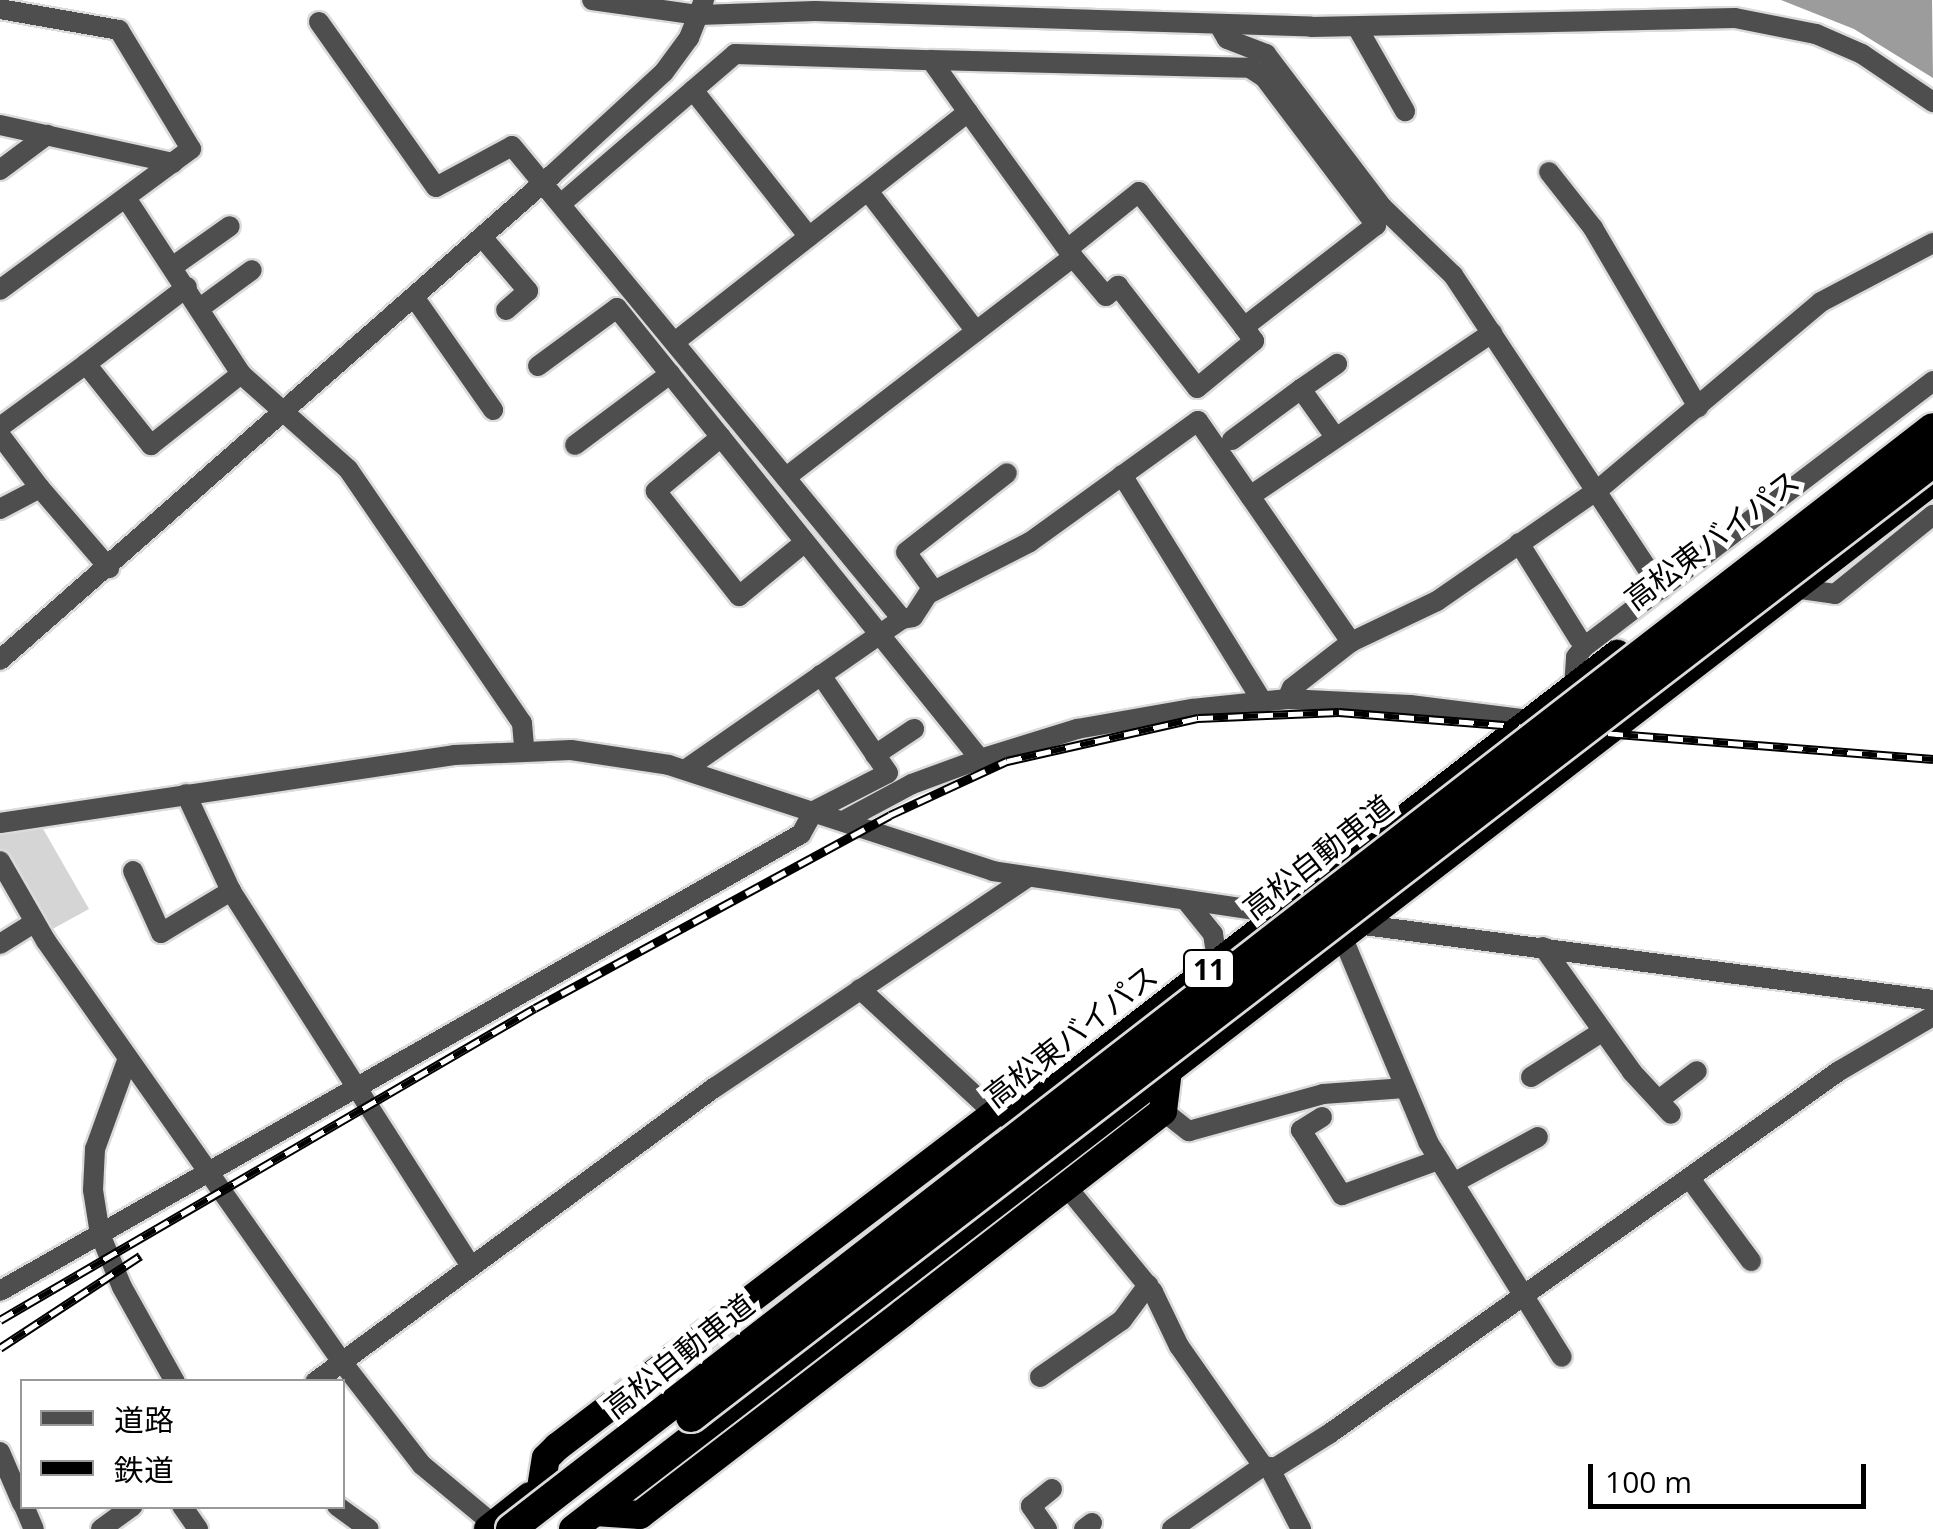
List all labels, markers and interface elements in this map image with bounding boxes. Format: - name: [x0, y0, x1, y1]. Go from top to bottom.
- street label: 高松東バイパス: [1617, 462, 1807, 618]
- street label: 高松自動車道: [1236, 787, 1400, 927]
- road number: 11: [1182, 946, 1236, 992]
- street label: 高松東バイパス: [977, 957, 1165, 1115]
- street label: 高松自動車道: [597, 1286, 761, 1426]
- legend: [20, 1379, 345, 1509]
- text: 道路: [114, 1399, 174, 1440]
- scale bar: [1593, 1444, 1870, 1506]
- text: 鉄道: [114, 1449, 174, 1490]
- text: 100 m: [1605, 1461, 1692, 1502]

